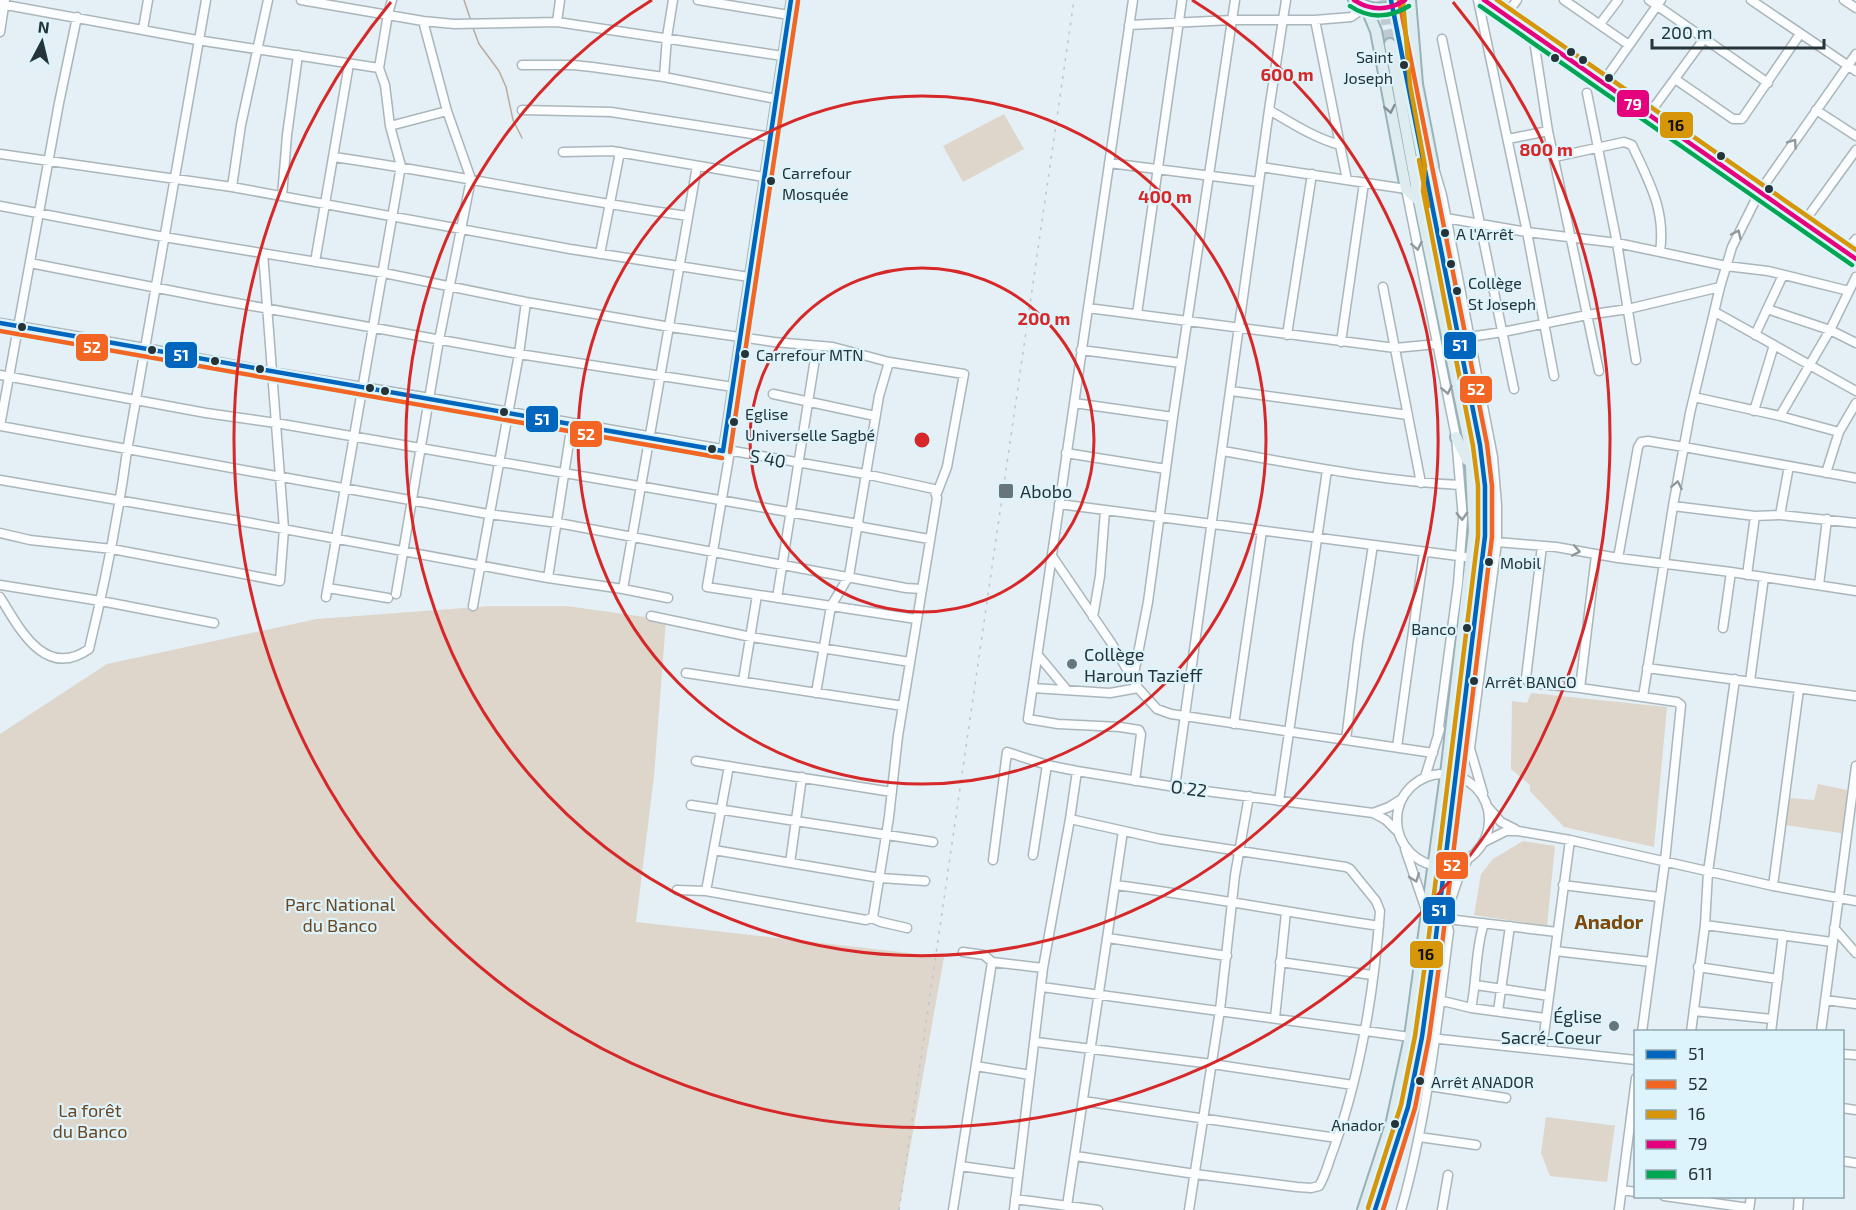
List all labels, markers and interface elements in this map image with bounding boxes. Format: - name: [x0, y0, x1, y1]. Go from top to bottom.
- north arrow: [12, 12, 72, 72]
- scale bar: [1652, 12, 1824, 50]
- text: N: [37, 16, 51, 37]
- text: 200 m: [1661, 21, 1713, 43]
- unlabelled marker: [1565, 46, 1577, 58]
- place label: Saint Joseph: [1343, 47, 1393, 87]
- unlabelled marker: [1549, 52, 1561, 64]
- unlabelled marker: [1577, 54, 1589, 66]
- marker: Saint Joseph: [1398, 59, 1410, 71]
- text: 600 m: [1260, 63, 1314, 85]
- unlabelled marker: [1603, 72, 1615, 84]
- line badge: 79: [1616, 89, 1650, 118]
- text: 79: [1624, 94, 1642, 113]
- one-way arrow: [1383, 104, 1396, 114]
- line badge: 16: [1659, 111, 1694, 139]
- text: 16: [1668, 115, 1684, 134]
- text: 800 m: [1519, 138, 1573, 160]
- one-way arrow: [1786, 139, 1797, 150]
- unlabelled marker: [1715, 150, 1727, 162]
- place label: Carrefour Mosquée: [782, 163, 852, 203]
- marker: Carrefour Mosquée: [765, 175, 777, 187]
- unlabelled marker: [1763, 183, 1775, 195]
- text: 400 m: [1138, 185, 1192, 207]
- place label: A l'Arrêt: [1456, 224, 1514, 243]
- marker: A l'Arrêt: [1439, 227, 1451, 239]
- one-way arrow: [1730, 230, 1742, 241]
- one-way arrow: [1410, 241, 1423, 251]
- unlabelled marker: [1445, 258, 1457, 270]
- place label: Collège St Joseph: [1468, 273, 1536, 313]
- marker: Collège St Joseph: [1451, 285, 1463, 297]
- text: 200 m: [1018, 307, 1070, 329]
- unlabelled marker: [16, 321, 28, 333]
- line badge: 51: [1443, 331, 1477, 360]
- line badge: 52: [75, 333, 109, 362]
- text: 51: [1452, 335, 1468, 354]
- text: 52: [83, 337, 101, 356]
- line badge: 51: [164, 341, 198, 369]
- unlabelled marker: [146, 344, 158, 356]
- text: 51: [173, 345, 189, 364]
- place label: Carrefour MTN: [756, 345, 864, 364]
- marker: Carrefour MTN: [739, 348, 751, 360]
- unlabelled marker: [209, 355, 221, 367]
- unlabelled marker: [254, 363, 266, 375]
- line badge: 52: [1459, 375, 1493, 404]
- text: 52: [1467, 379, 1485, 398]
- unlabelled marker: [364, 382, 376, 394]
- unlabelled marker: [379, 385, 391, 397]
- one-way arrow: [1439, 385, 1452, 395]
- place label: Eglise Universelle Sagbé: [745, 404, 875, 444]
- line badge: 51: [525, 405, 559, 433]
- unlabelled marker: [498, 406, 510, 418]
- text: 51: [534, 409, 550, 428]
- marker: Eglise Universelle Sagbé: [728, 416, 740, 428]
- line badge: 52: [569, 420, 603, 448]
- text: 52: [577, 424, 595, 443]
- centre of rings: [912, 430, 932, 450]
- unlabelled marker: [706, 443, 718, 455]
- street label: S 40: [748, 444, 788, 472]
- place label: Abobo: [1020, 480, 1072, 502]
- one-way arrow: [1670, 480, 1683, 490]
- marker: Abobo: [997, 482, 1015, 500]
- one-way arrow: [1456, 511, 1469, 520]
- one-way arrow: [1571, 544, 1581, 557]
- place label: Mobil: [1500, 553, 1541, 572]
- marker: Mobil: [1483, 556, 1495, 568]
- place label: Banco: [1411, 619, 1456, 638]
- marker: Banco: [1461, 622, 1473, 634]
- place label: Collège Haroun Tazieff: [1084, 643, 1203, 686]
- marker: Collège Haroun Tazieff: [1065, 657, 1079, 671]
- place label: Arrêt BANCO: [1485, 672, 1577, 691]
- marker: Arrêt BANCO: [1468, 675, 1480, 687]
- street label: O 22: [1170, 775, 1208, 801]
- line badge: 52: [1435, 851, 1469, 880]
- text: 52: [1443, 855, 1461, 874]
- one-way arrow: [1408, 872, 1421, 883]
- park label: Parc National du Banco: [285, 893, 396, 936]
- line badge: 51: [1422, 896, 1456, 925]
- text: 51: [1431, 900, 1447, 919]
- district label: Anador: [1575, 909, 1644, 933]
- line badge: 16: [1409, 940, 1444, 969]
- text: 16: [1418, 944, 1434, 963]
- place label: Église Sacré-Coeur: [1501, 1005, 1602, 1048]
- marker: Église Sacré-Coeur: [1607, 1019, 1621, 1033]
- legend: [1634, 1030, 1844, 1198]
- text: 51: [1688, 1042, 1705, 1064]
- place label: Arrêt ANADOR: [1431, 1072, 1534, 1091]
- text: 52: [1688, 1072, 1708, 1094]
- marker: Arrêt ANADOR: [1414, 1075, 1426, 1087]
- park label: La forêt du Banco: [53, 1099, 127, 1142]
- text: 16: [1688, 1102, 1705, 1124]
- place label: Anador: [1331, 1115, 1385, 1134]
- marker: Anador: [1389, 1118, 1401, 1130]
- text: 79: [1688, 1132, 1708, 1154]
- text: 611: [1688, 1162, 1713, 1184]

